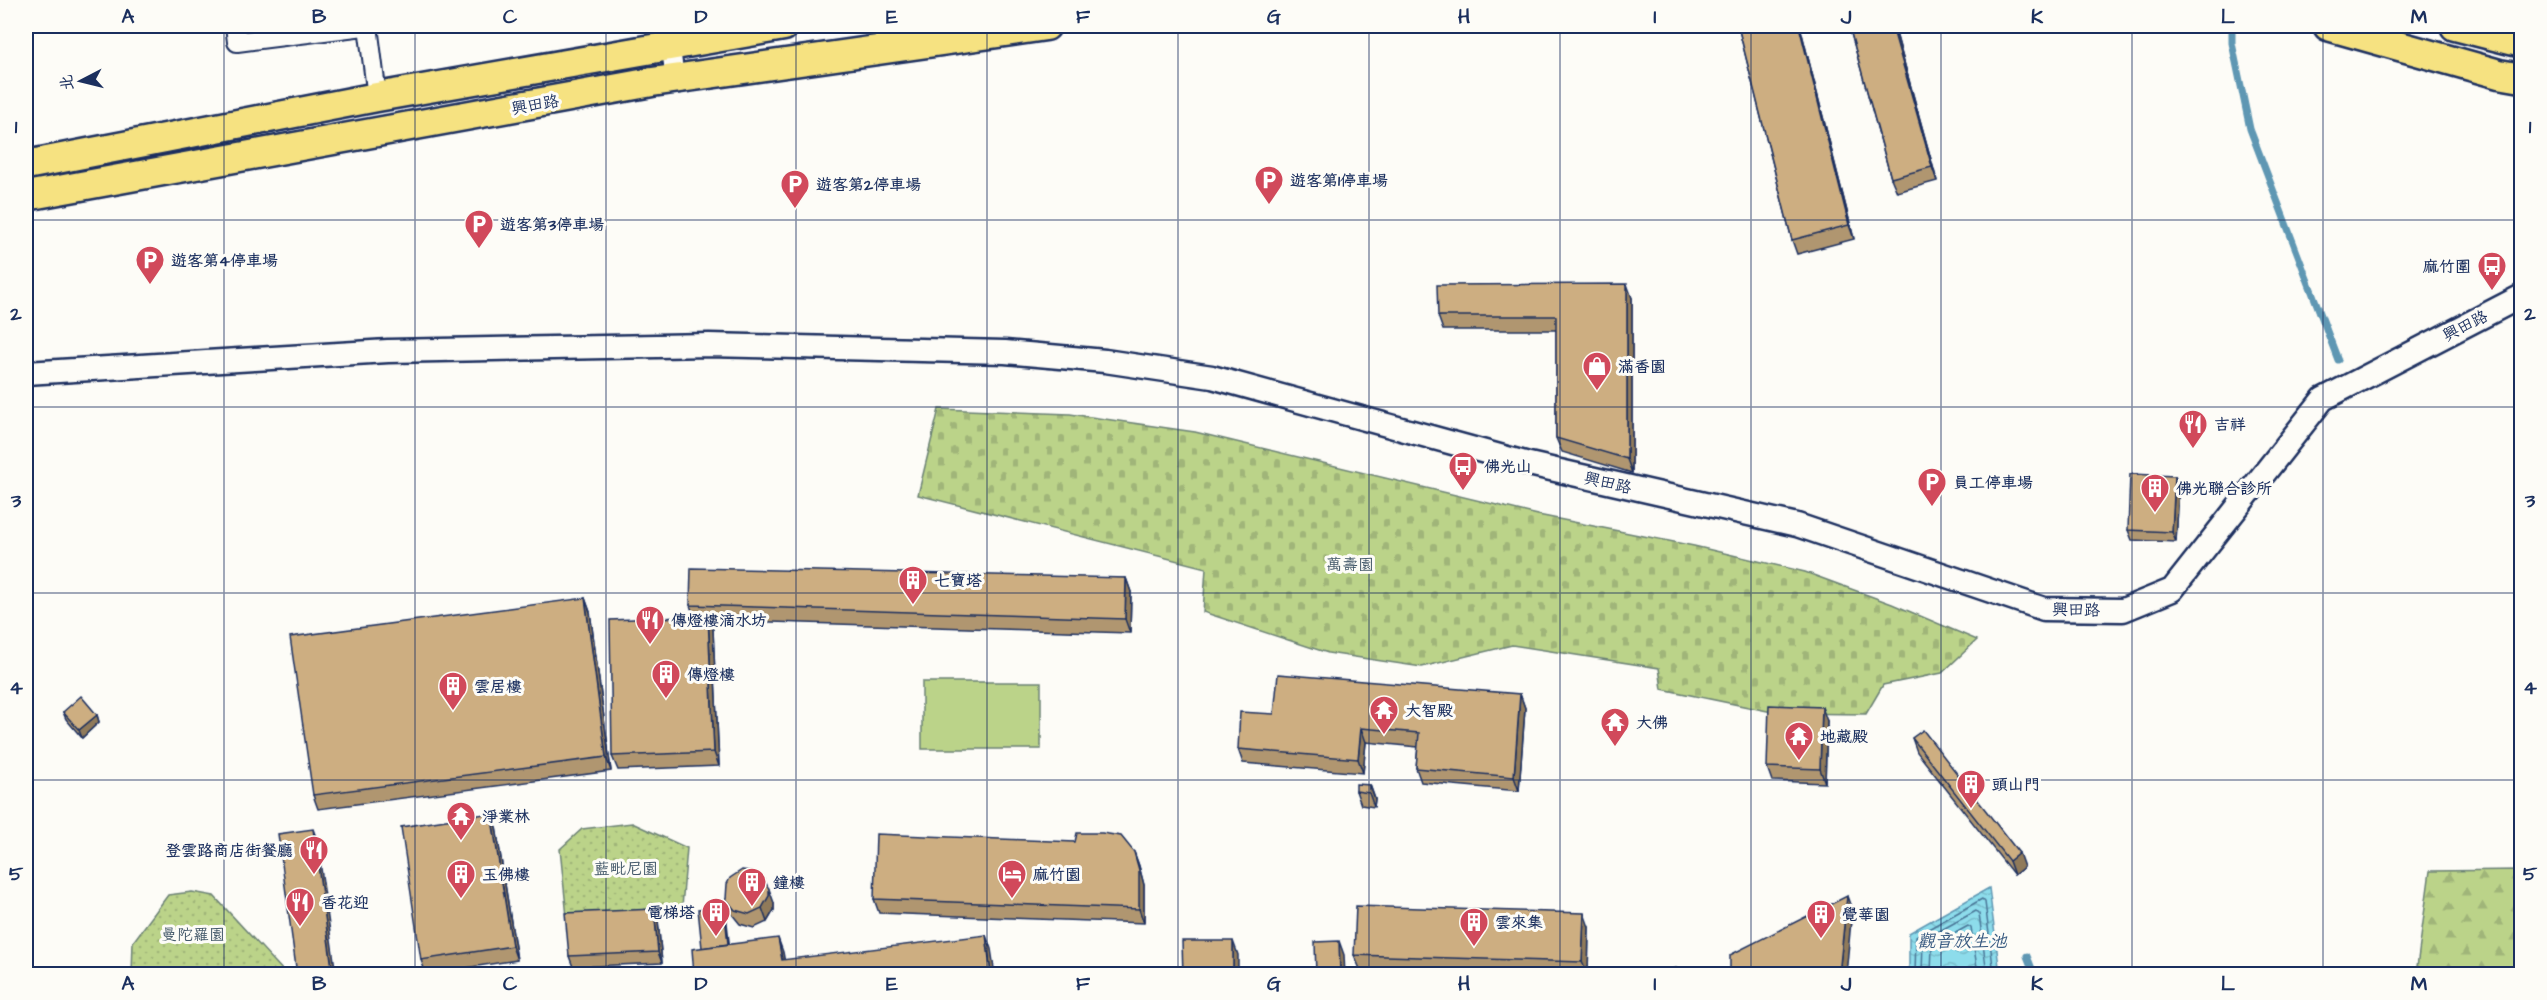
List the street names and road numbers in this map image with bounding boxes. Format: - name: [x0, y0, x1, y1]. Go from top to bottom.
- street label: 興田路: [510, 90, 561, 120]
- street label: 興田路: [2439, 305, 2492, 347]
- street label: 興田路: [1582, 467, 1634, 499]
- street label: 興田路: [2052, 599, 2100, 621]

